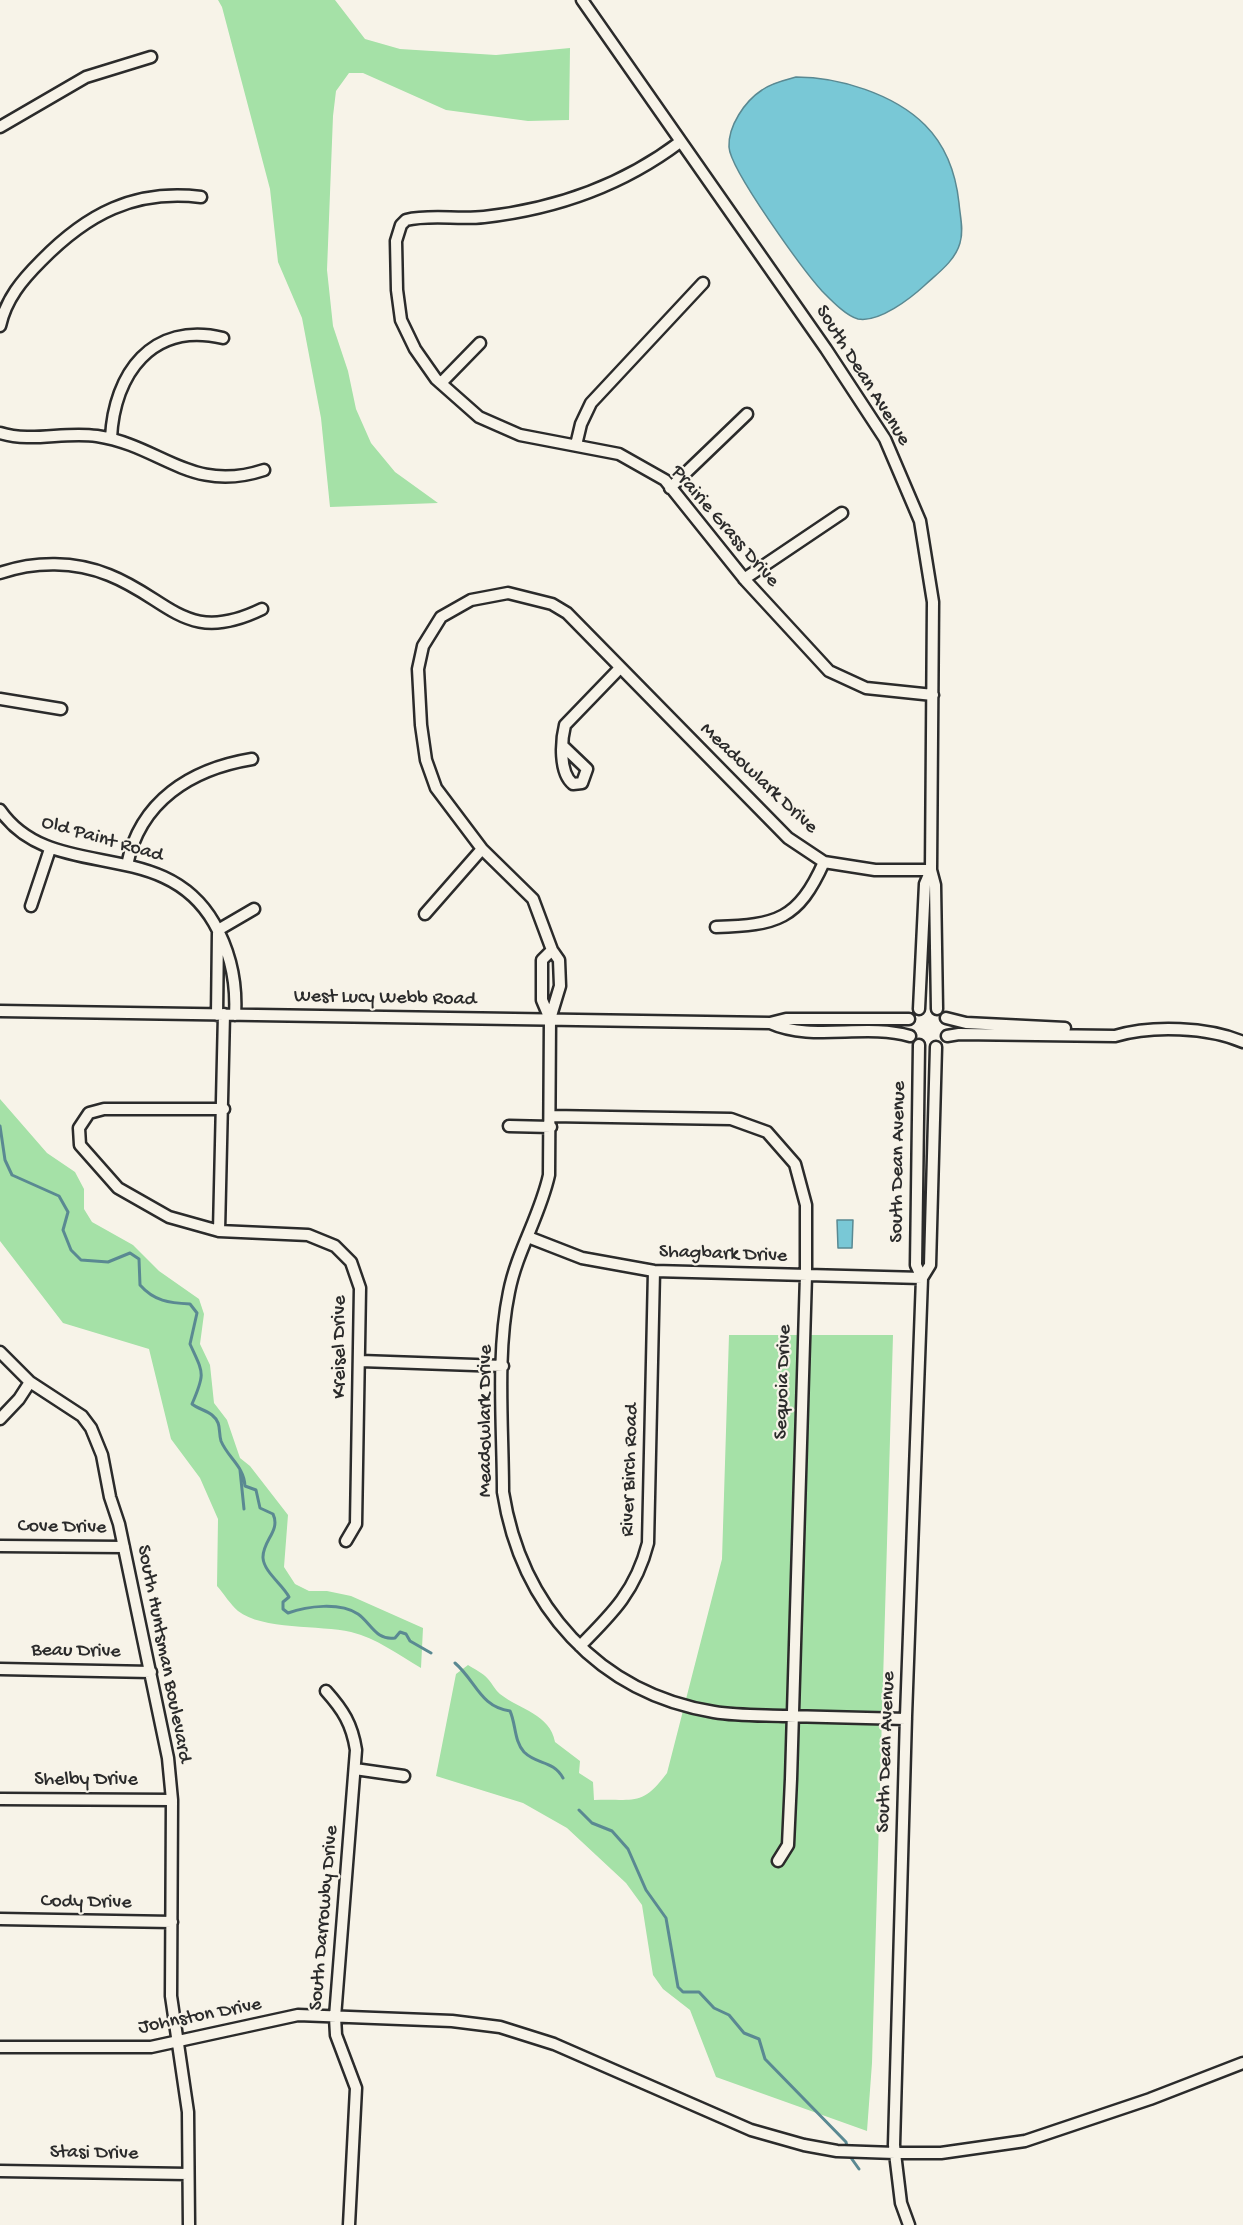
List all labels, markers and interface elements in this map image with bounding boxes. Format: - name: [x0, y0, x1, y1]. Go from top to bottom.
- street label: South Dean Avenue: [809, 301, 915, 451]
- street label: Prairie Grass Drive: [664, 461, 784, 593]
- street label: Meadowlark Drive: [694, 718, 822, 840]
- street label: Old Paint Road: [38, 811, 166, 869]
- street label: West Lucy Webb Road: [294, 985, 476, 1013]
- street label: South Dean Avenue: [886, 1081, 912, 1243]
- street label: Shagbark Drive: [658, 1241, 788, 1269]
- street label: Kreisel Drive: [329, 1295, 353, 1399]
- street label: Sequoia Drive: [770, 1324, 798, 1440]
- street label: Meadowlark Drive: [475, 1345, 499, 1497]
- street label: River Birch Road: [617, 1403, 645, 1537]
- street label: Cove Drive: [17, 1515, 107, 1541]
- street label: South Huntsman Boulevard: [130, 1543, 196, 1765]
- street label: Beau Drive: [31, 1639, 121, 1665]
- street label: South Dean Avenue: [872, 1671, 902, 1833]
- street label: Shelby Drive: [34, 1769, 138, 1793]
- street label: South Darrowby Drive: [305, 1825, 345, 2011]
- street label: Cody Drive: [40, 1890, 132, 1916]
- street label: Johnston Drive: [136, 1993, 264, 2041]
- street label: Stasi Drive: [50, 2141, 138, 2167]

